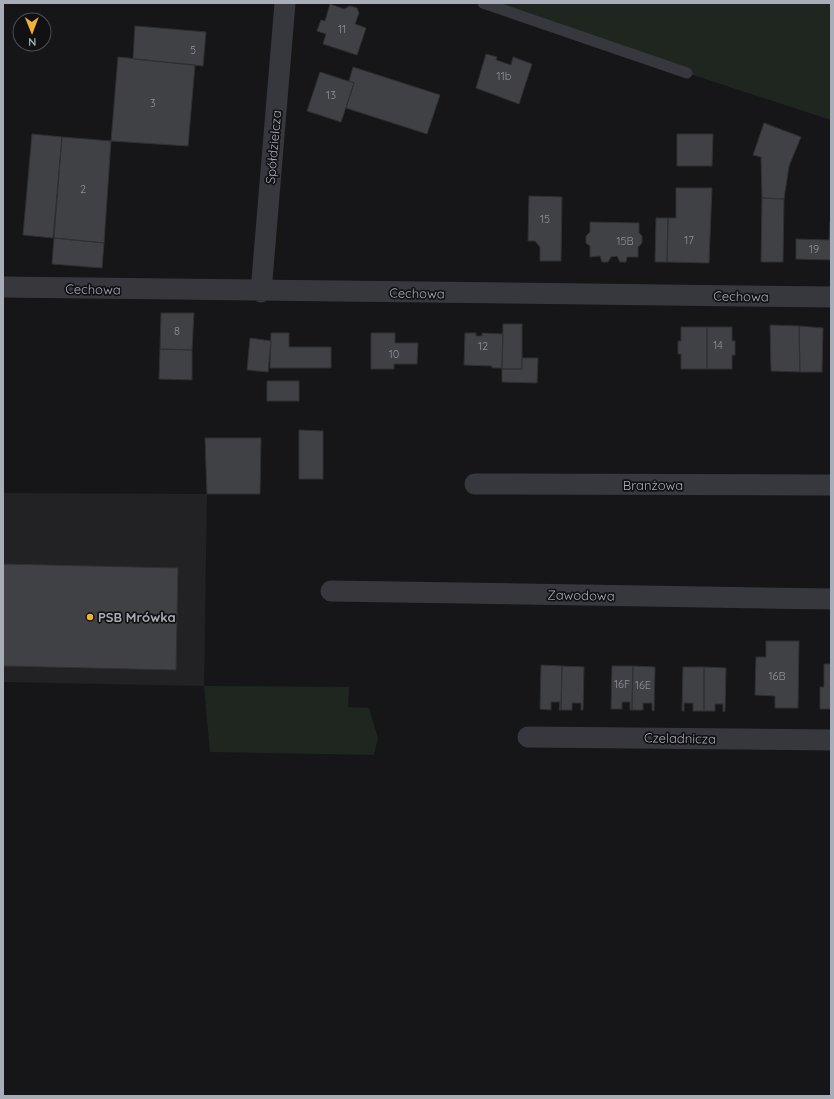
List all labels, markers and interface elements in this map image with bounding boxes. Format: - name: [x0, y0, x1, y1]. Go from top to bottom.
- north arrow: [12, 12, 52, 52]
- house number: 11: [338, 22, 346, 36]
- text: N: [28, 35, 36, 49]
- house number: 5: [190, 43, 196, 57]
- house number: 11b: [497, 69, 512, 83]
- house number: 13: [326, 88, 336, 102]
- house number: 3: [150, 96, 156, 110]
- street label: Spółdzielcza: [262, 109, 284, 185]
- house number: 2: [80, 182, 86, 196]
- house number: 15: [540, 212, 550, 226]
- house number: 17: [684, 233, 694, 247]
- house number: 15B: [616, 234, 634, 248]
- house number: 19: [809, 242, 819, 256]
- street label: Cechowa: [65, 281, 121, 297]
- street label: Cechowa: [389, 285, 445, 301]
- street label: Cechowa: [713, 288, 769, 304]
- house number: 8: [174, 324, 180, 338]
- house number: 14: [713, 338, 723, 352]
- house number: 12: [478, 339, 488, 353]
- house number: 10: [389, 347, 399, 361]
- street label: Branżowa: [623, 477, 683, 493]
- street label: Zawodowa: [547, 586, 615, 604]
- place label: PSB Mrówka: [98, 609, 176, 625]
- marker: PSB Mrówka: [85, 612, 95, 622]
- house number: 16B: [768, 669, 786, 683]
- house number: 16F: [614, 677, 630, 691]
- house number: 16E: [635, 678, 651, 692]
- street label: Czeladnicza: [644, 729, 716, 747]

